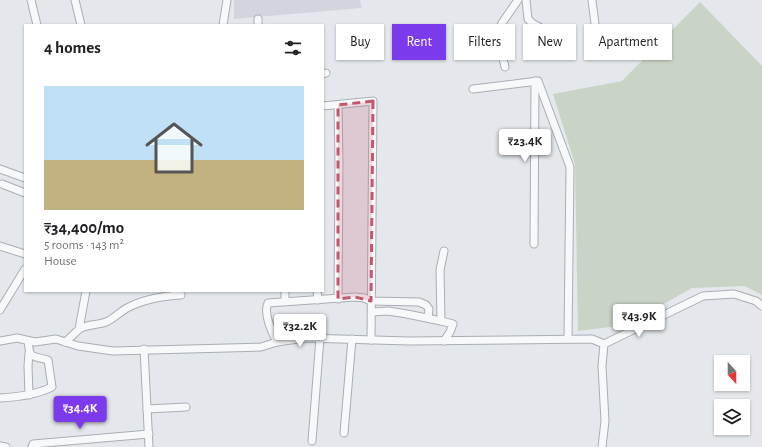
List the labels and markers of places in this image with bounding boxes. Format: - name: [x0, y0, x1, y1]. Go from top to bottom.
- pin: ₹23.4K: [492, 129, 558, 163]
- pin: ₹43.9K: [606, 304, 672, 338]
- pin: ₹32.2K: [267, 314, 333, 348]
- pin: ₹34.4K: [47, 396, 113, 430]

